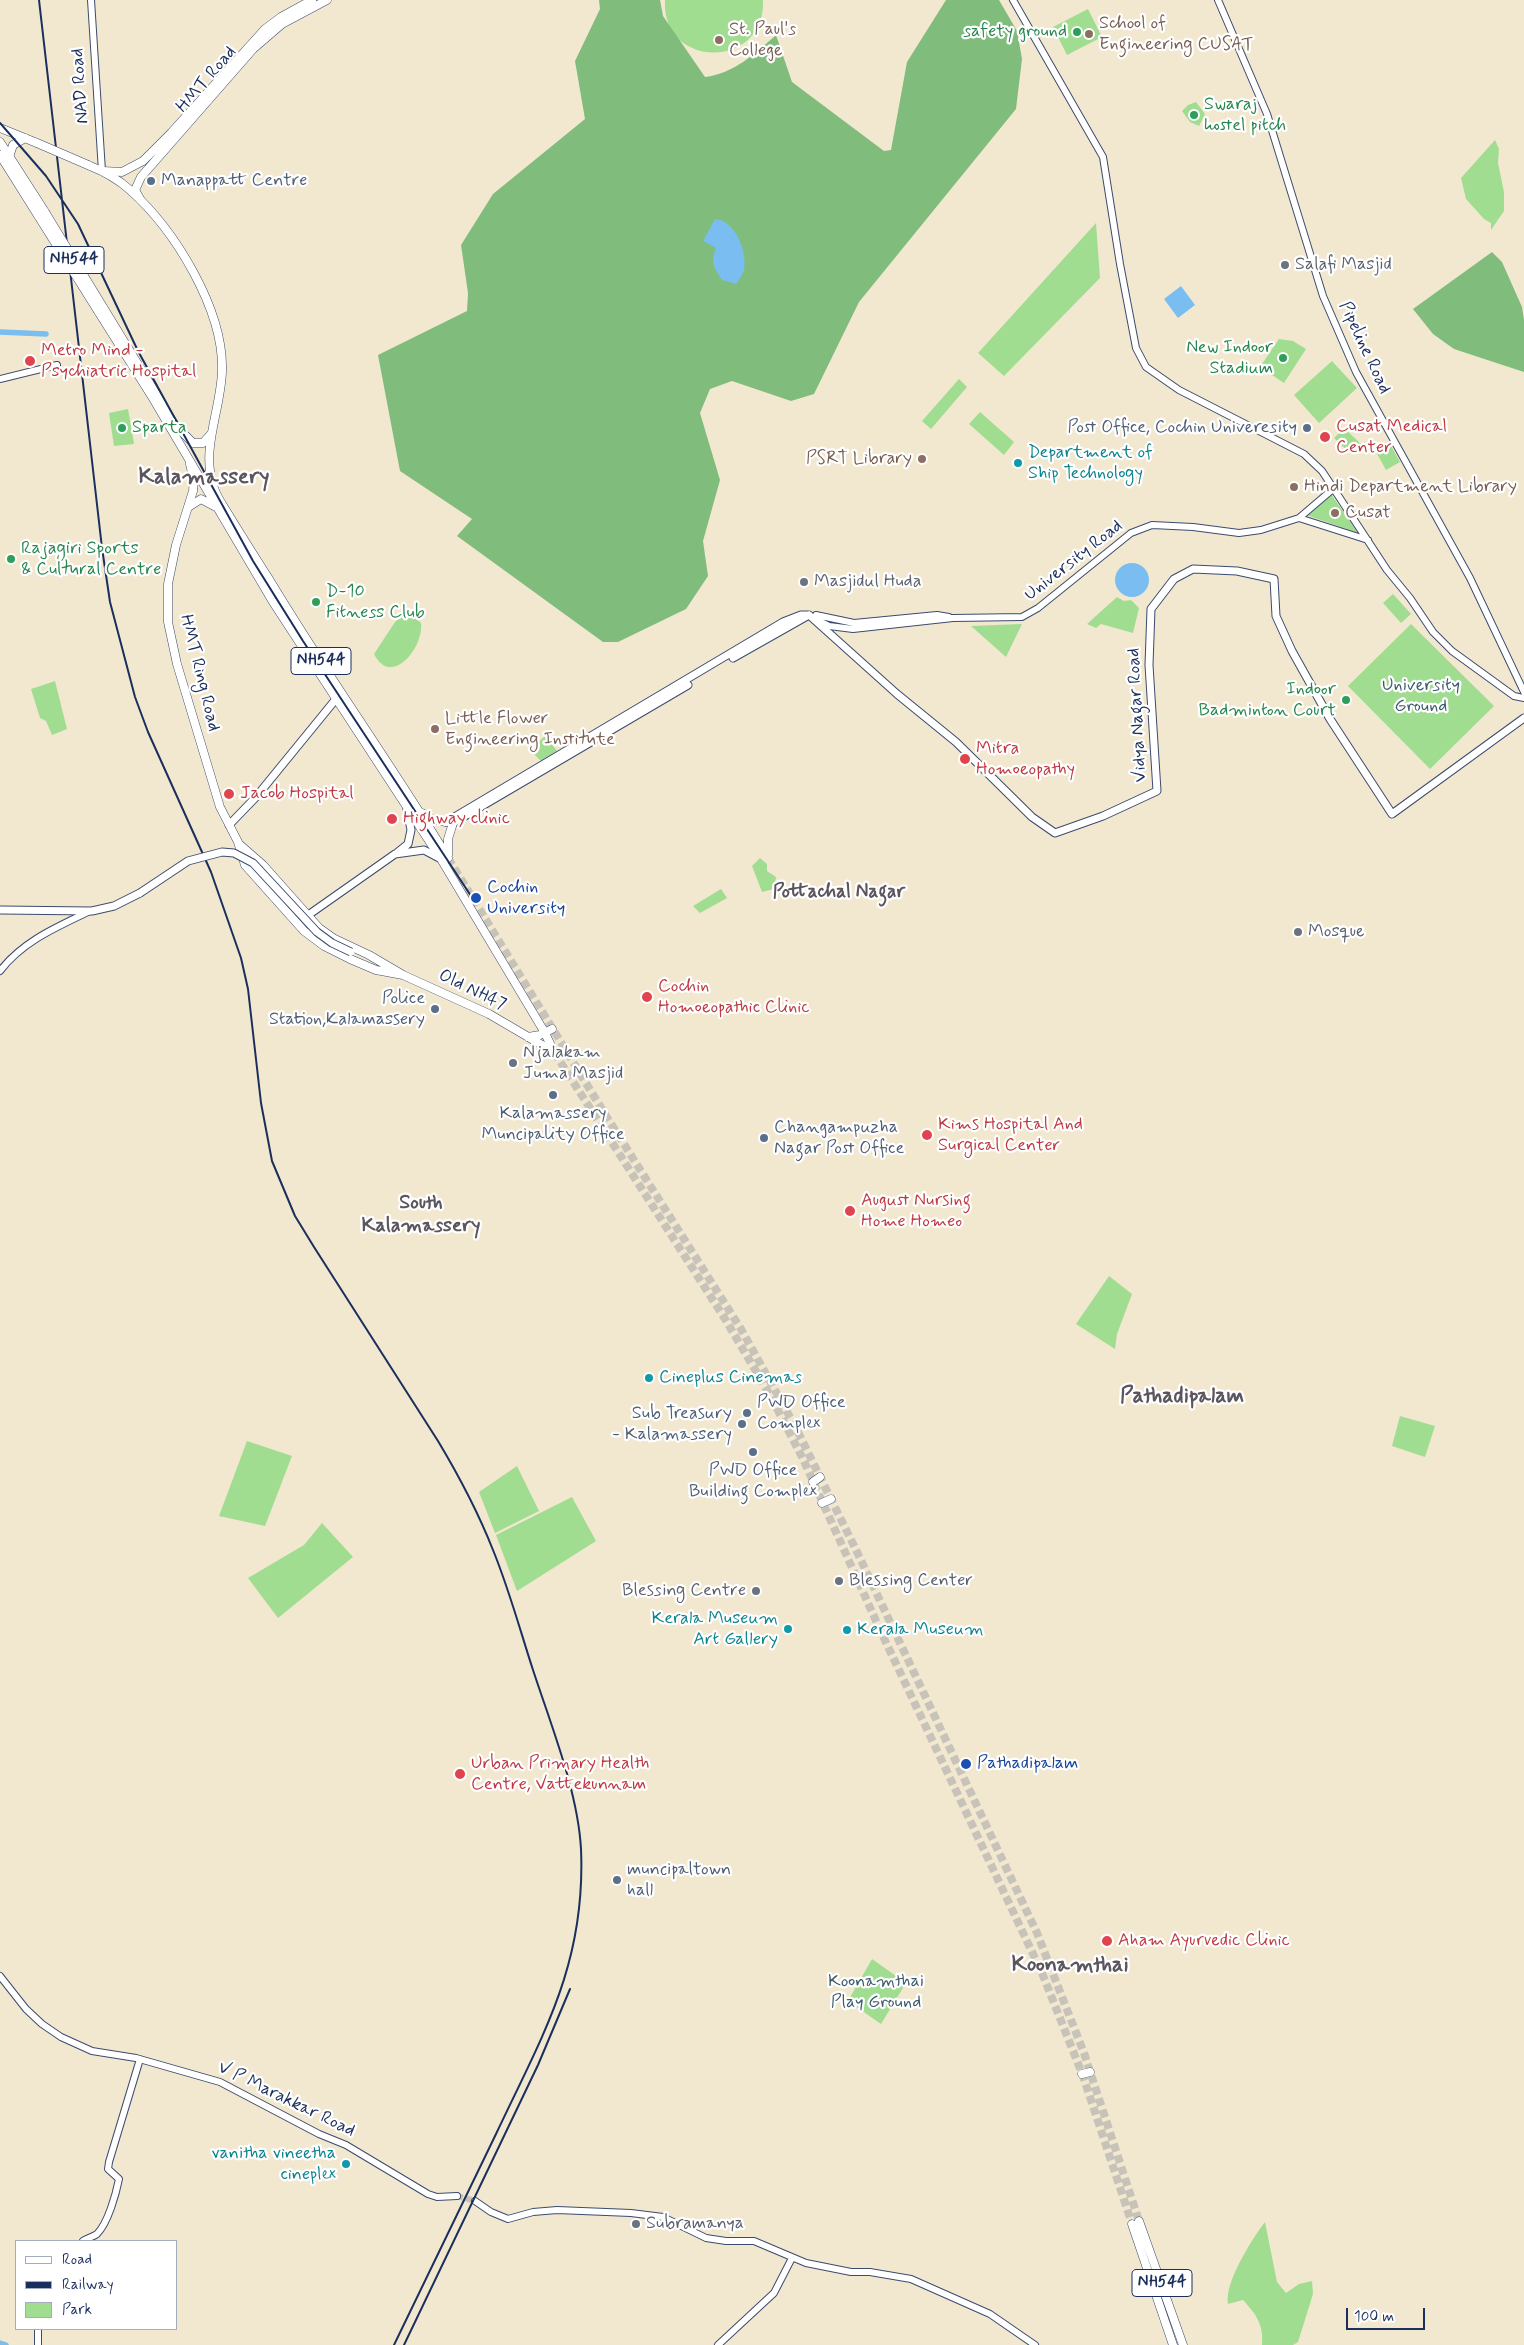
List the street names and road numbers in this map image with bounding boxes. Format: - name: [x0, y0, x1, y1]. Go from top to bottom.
- street label: HMT Road: [172, 42, 242, 118]
- street label: NAD Road: [68, 47, 94, 125]
- road number: NH544: [44, 246, 104, 274]
- street label: Pipeline Road: [1333, 298, 1395, 398]
- street label: University Road: [1020, 516, 1128, 606]
- street label: HMT Ring Road: [174, 612, 224, 734]
- street label: Vidya Nagar Road: [1124, 647, 1152, 783]
- road number: NH544: [291, 648, 351, 674]
- street label: Old NH47: [435, 965, 509, 1017]
- street label: V P Marakkar Road: [214, 2057, 358, 2143]
- road number: NH544: [1132, 2270, 1192, 2296]

